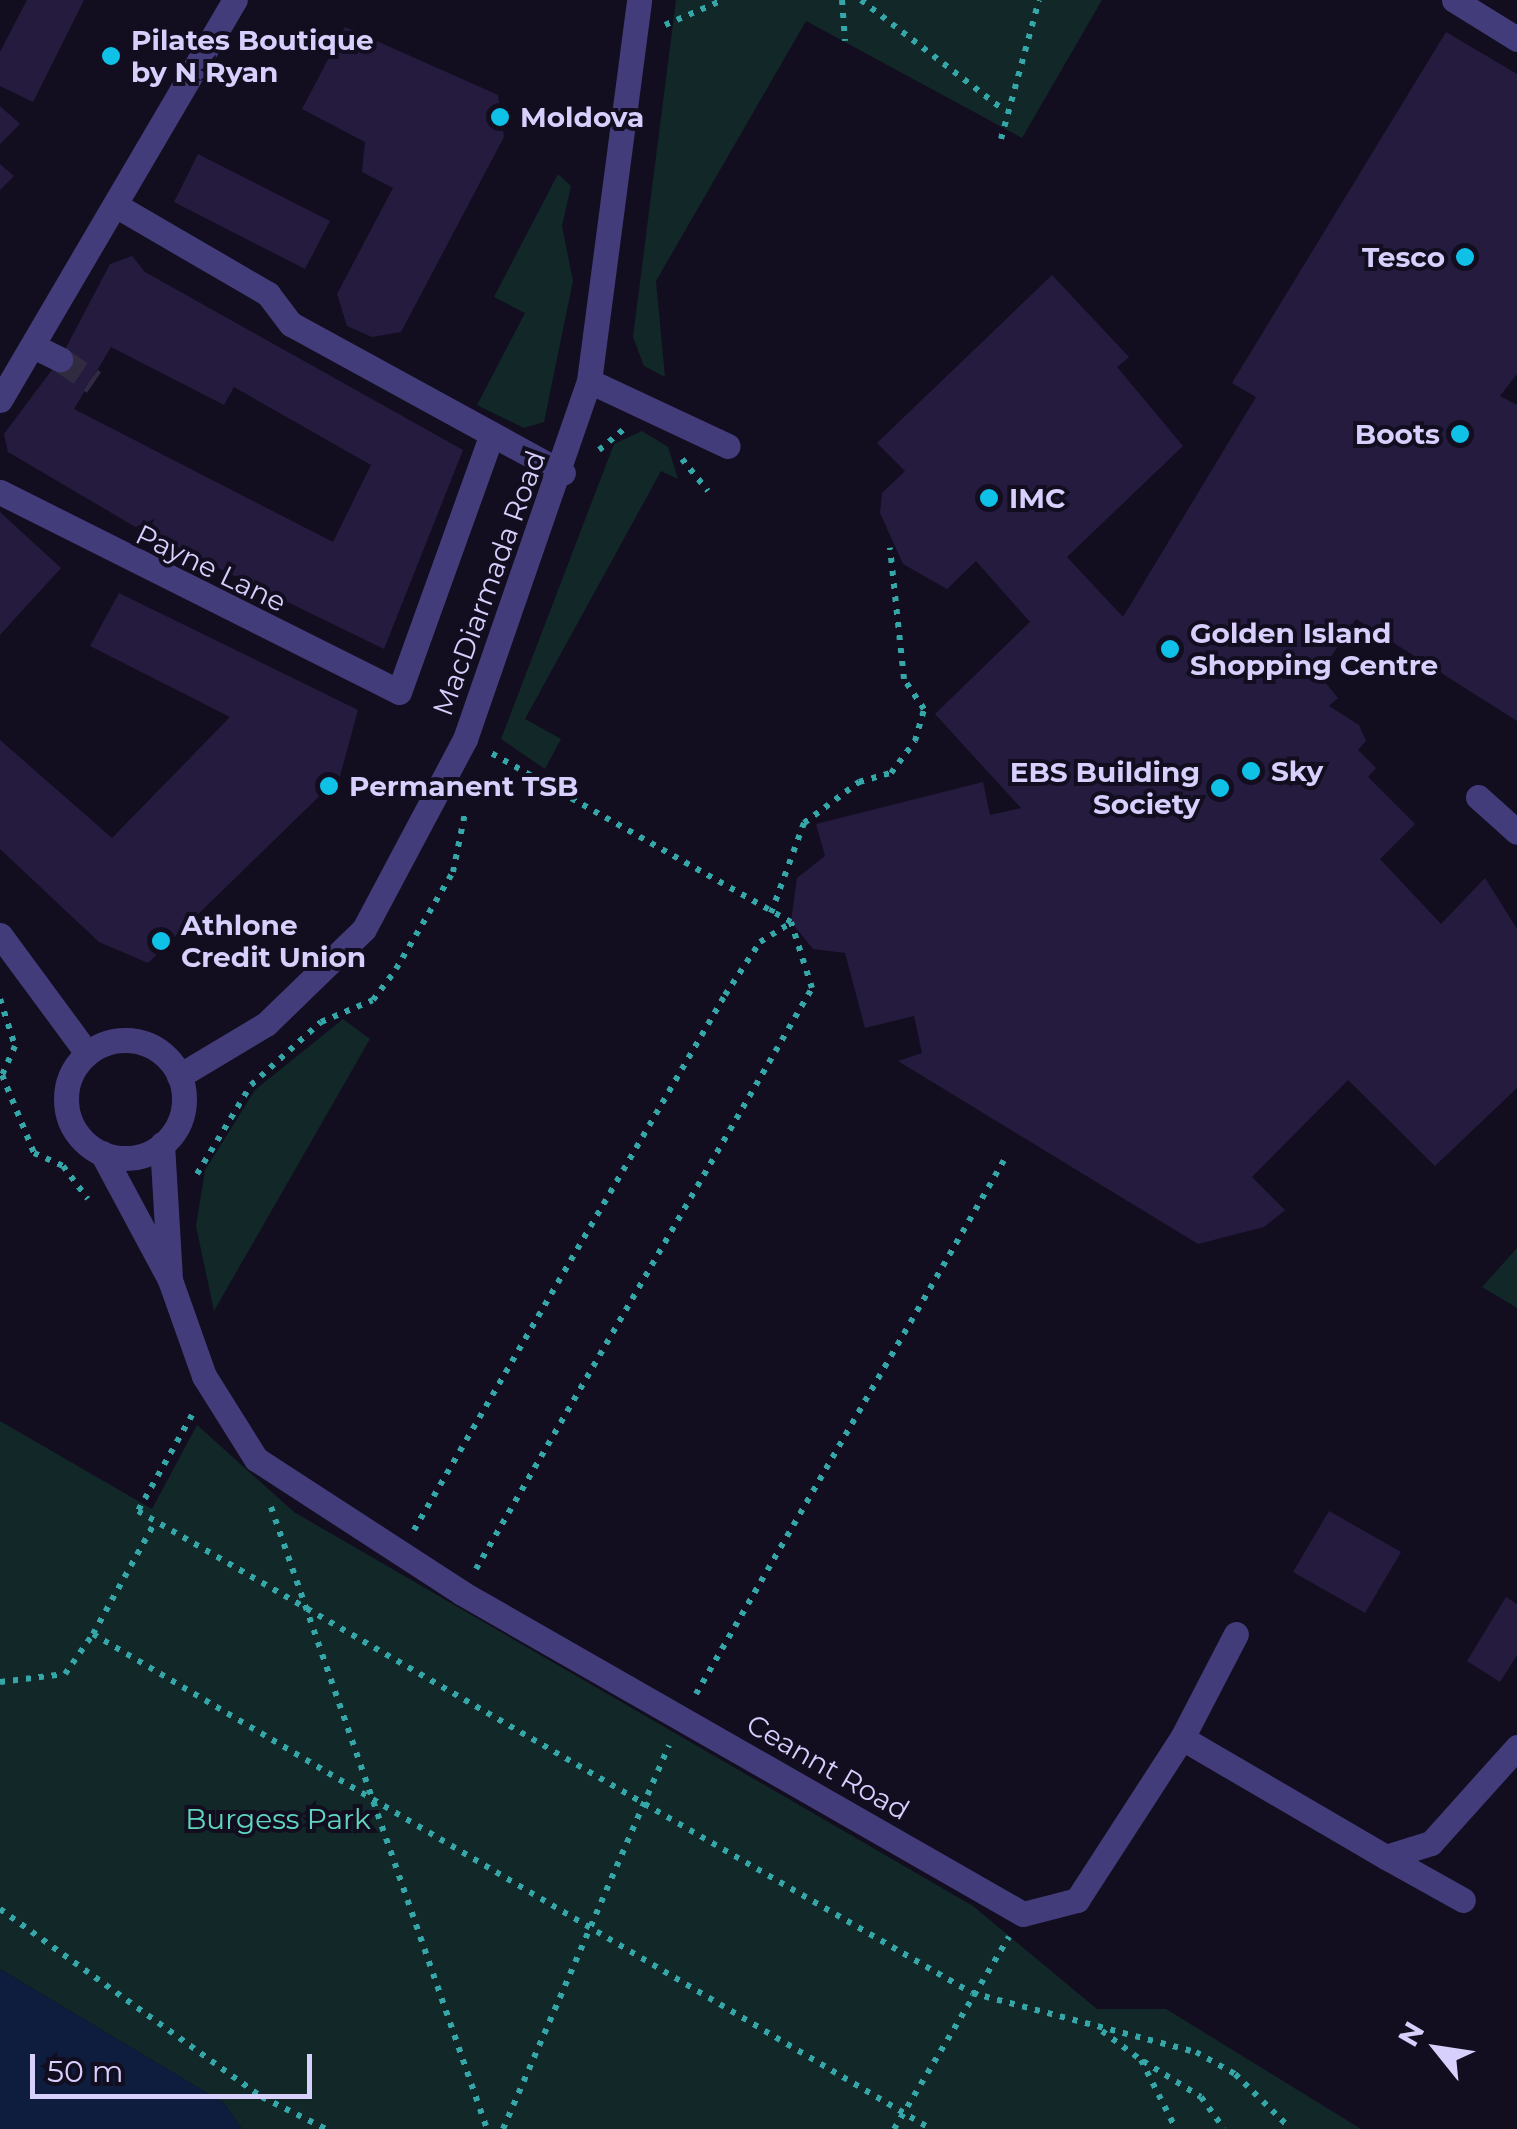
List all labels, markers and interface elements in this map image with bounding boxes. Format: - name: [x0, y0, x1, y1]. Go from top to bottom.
- place label: Pilates Boutique by N Ryan: [131, 23, 374, 89]
- marker: Pilates Boutique by N Ryan: [100, 45, 122, 67]
- place label: Moldova: [520, 100, 644, 134]
- marker: Moldova: [489, 106, 511, 128]
- place label: Tesco: [1362, 240, 1445, 274]
- marker: Tesco: [1454, 246, 1476, 268]
- place label: Boots: [1355, 417, 1440, 451]
- marker: Boots: [1449, 423, 1471, 445]
- street label: MacDiarmada Road: [425, 446, 553, 720]
- place label: IMC: [1009, 481, 1065, 515]
- marker: IMC: [978, 487, 1000, 509]
- street label: Payne Lane: [130, 517, 292, 619]
- place label: Golden Island Shopping Centre: [1190, 616, 1438, 682]
- marker: Golden Island Shopping Centre: [1159, 638, 1181, 660]
- place label: Sky: [1271, 754, 1323, 788]
- place label: EBS Building Society: [1010, 755, 1200, 821]
- marker: Sky: [1240, 760, 1262, 782]
- place label: Permanent TSB: [349, 769, 578, 803]
- marker: Permanent TSB: [318, 775, 340, 797]
- marker: EBS Building Society: [1209, 777, 1231, 799]
- place label: Athlone Credit Union: [181, 908, 366, 974]
- marker: Athlone Credit Union: [150, 930, 172, 952]
- street label: Ceannt Road: [741, 1707, 915, 1827]
- park label: Burgess Park: [185, 1802, 371, 1836]
- north arrow: [1387, 1999, 1487, 2099]
- text: N: [1391, 2016, 1431, 2052]
- scale bar: [35, 2034, 318, 2096]
- text: 50 m: [47, 2053, 124, 2090]

